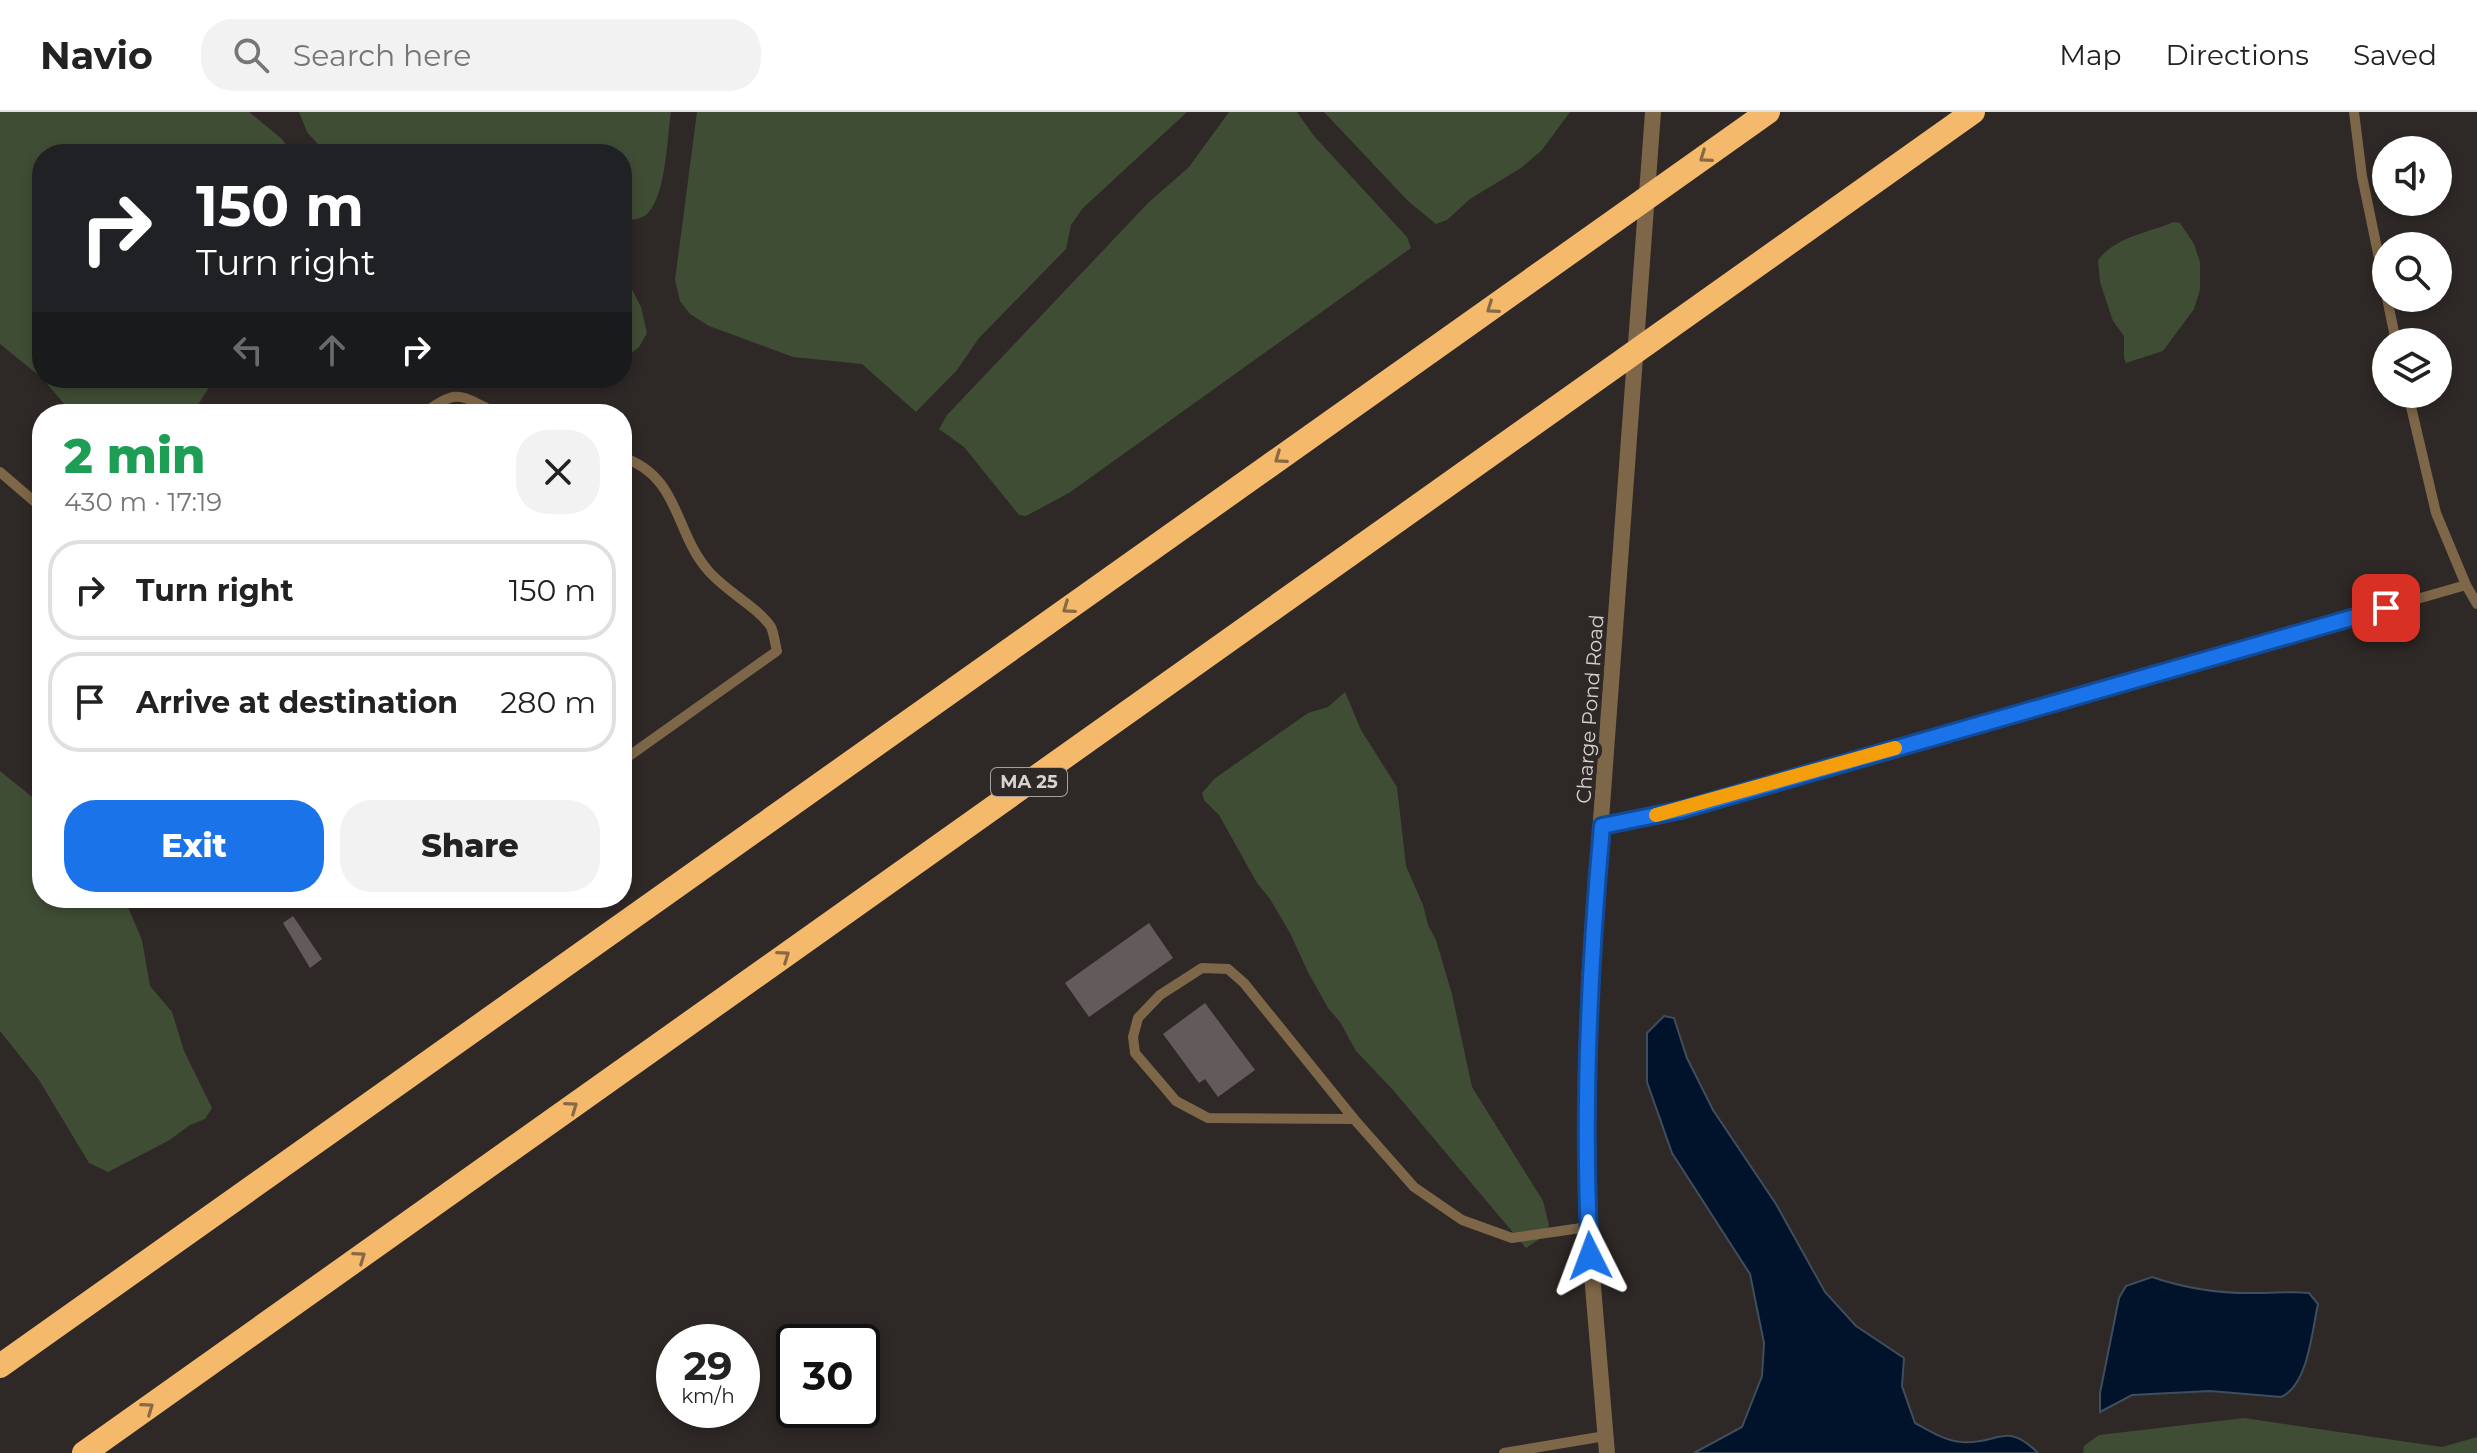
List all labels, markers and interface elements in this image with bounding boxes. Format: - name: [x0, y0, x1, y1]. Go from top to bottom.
- search box: [201, 19, 761, 91]
- text: Navio: [40, 32, 153, 79]
- icon: search: [229, 33, 273, 77]
- text: Search here: [293, 37, 471, 74]
- text: Map: [2059, 38, 2121, 72]
- text: Directions: [2165, 38, 2309, 72]
- text: Saved: [2353, 38, 2437, 72]
- map controls: [2372, 136, 2452, 408]
- button: sound: [2372, 136, 2452, 216]
- one-way arrow: [1699, 147, 1713, 162]
- text: 150 m: [196, 172, 364, 240]
- icon: right: [64, 176, 168, 280]
- button: search: [2372, 232, 2452, 312]
- text: Turn right: [196, 240, 376, 284]
- one-way arrow: [1487, 298, 1501, 312]
- icon: left: [226, 328, 270, 372]
- icon: ahead: [310, 328, 354, 372]
- icon: right: [394, 328, 438, 372]
- button: layers: [2372, 328, 2452, 408]
- text: 2 min: [64, 427, 205, 485]
- button: close: [516, 430, 600, 514]
- one-way arrow: [1275, 448, 1289, 463]
- text: 430 m · 17:19: [64, 486, 222, 518]
- icon: right: [68, 568, 112, 612]
- text: Turn right: [136, 572, 293, 609]
- text: 150 m: [509, 572, 596, 609]
- pin: [2352, 574, 2420, 642]
- icon: arrive: [2364, 586, 2408, 630]
- one-way arrow: [1063, 599, 1077, 613]
- street label: Charge Pond Road: [1571, 614, 1609, 804]
- icon: arrive: [68, 680, 112, 724]
- text: Arrive at destination: [136, 684, 458, 721]
- text: 280 m: [500, 684, 596, 721]
- road number: MA 25: [991, 768, 1067, 796]
- button: Exit: [64, 800, 324, 892]
- button: Share: [340, 800, 600, 892]
- one-way arrow: [775, 951, 790, 966]
- one-way arrow: [563, 1102, 578, 1117]
- position arrow: [1548, 1214, 1632, 1298]
- one-way arrow: [351, 1252, 366, 1267]
- speed limit sign: 30: [776, 1324, 880, 1428]
- text: 29: [683, 1341, 733, 1390]
- text: km/h: [681, 1384, 735, 1408]
- one-way arrow: [139, 1403, 154, 1418]

